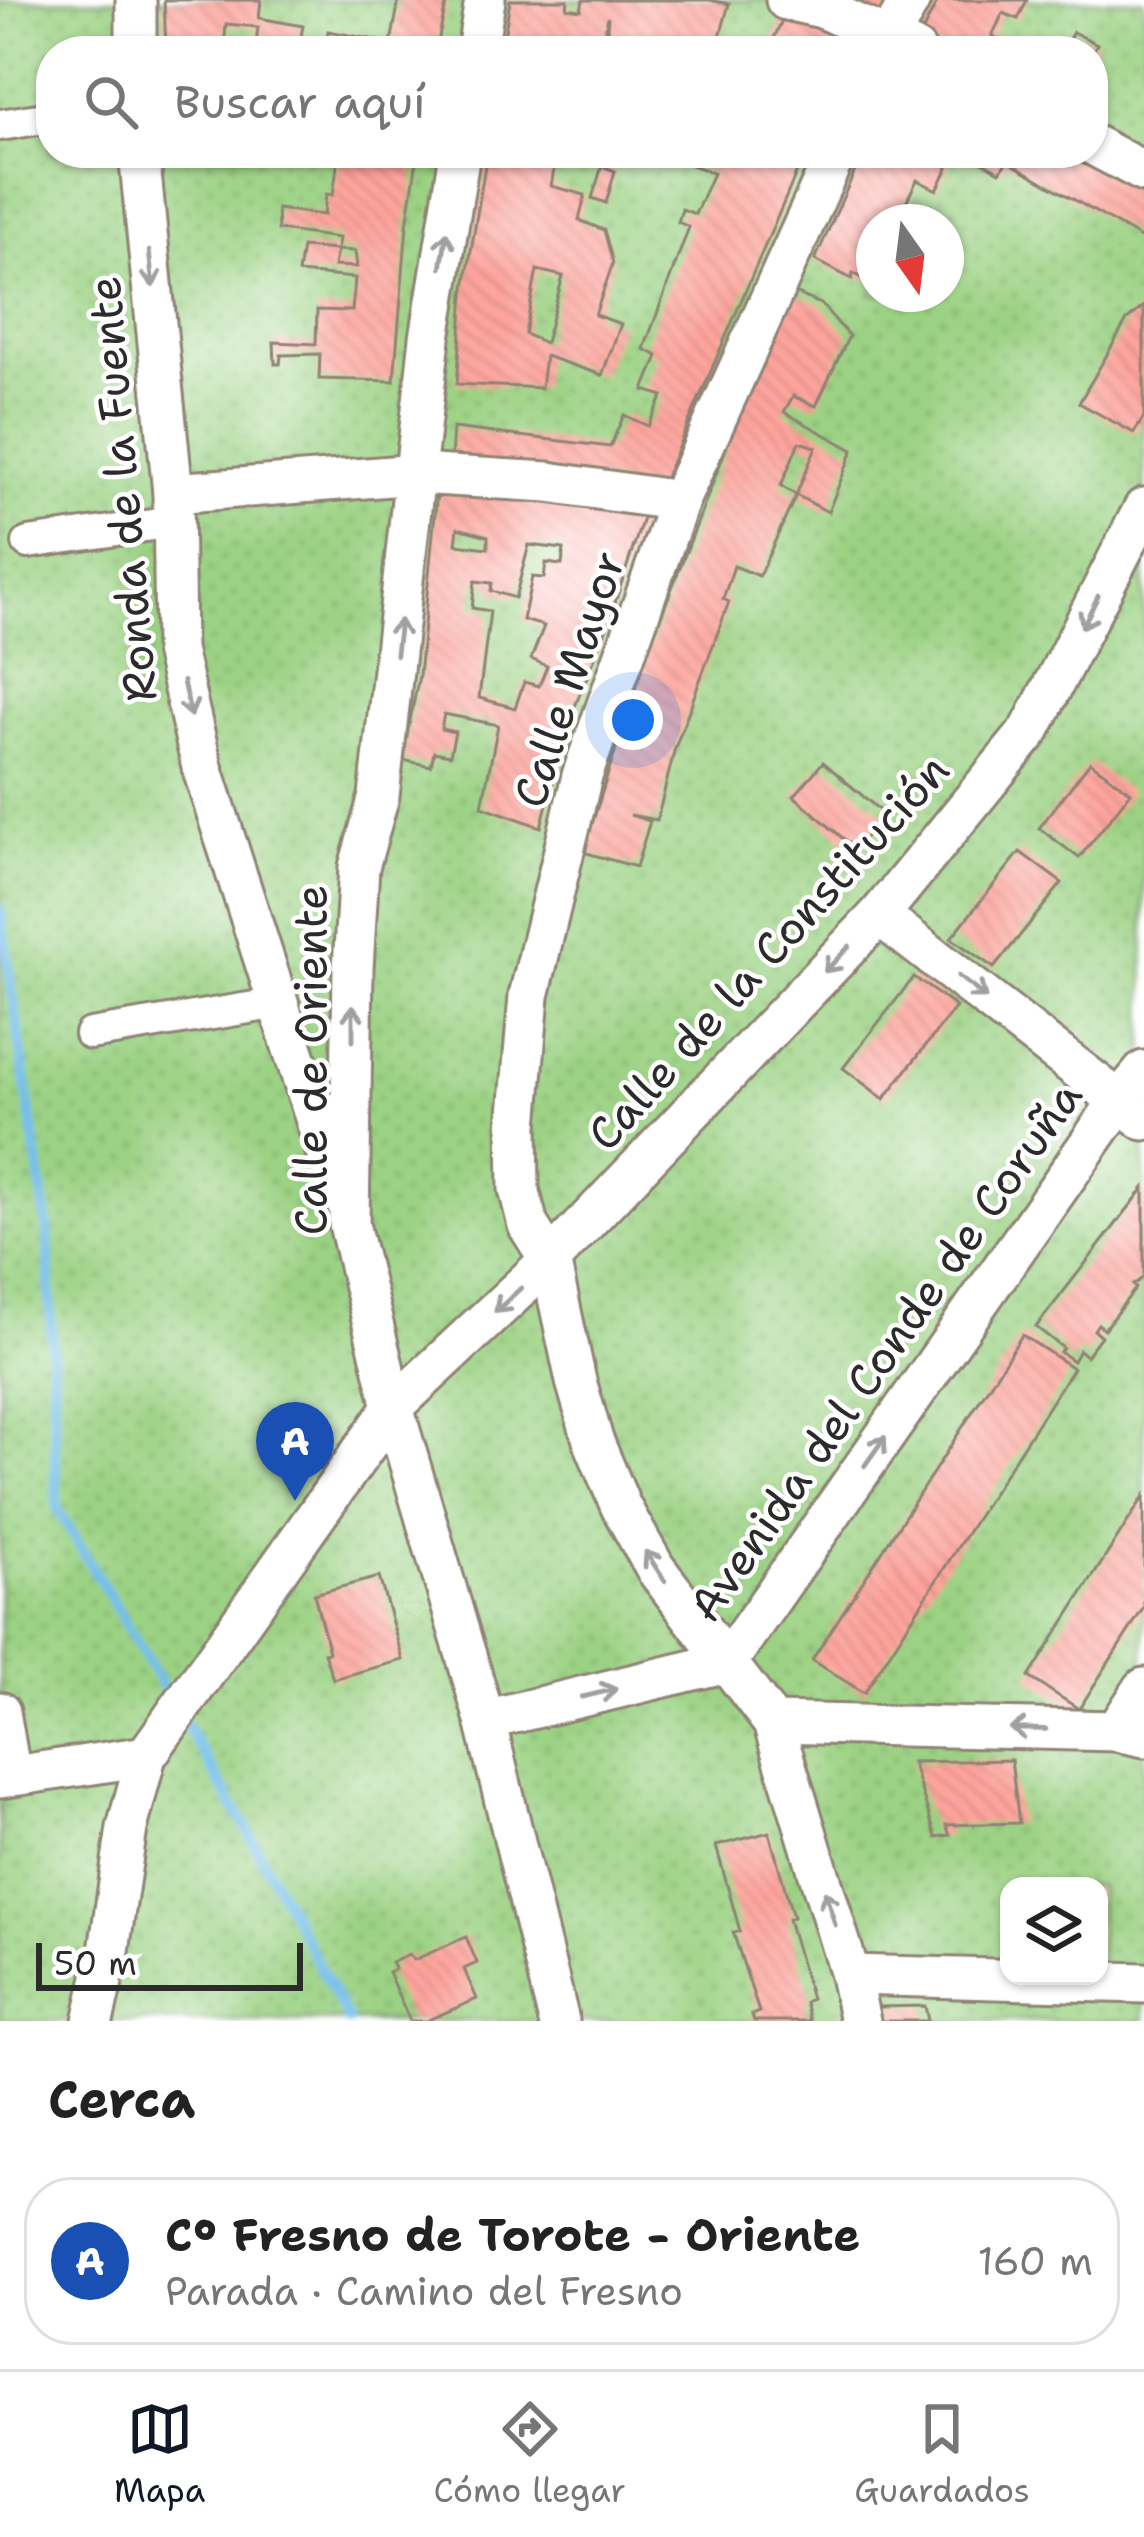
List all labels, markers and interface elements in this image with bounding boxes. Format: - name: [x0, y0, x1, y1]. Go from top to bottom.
- search box: [36, 36, 1108, 168]
- icon: search: [78, 69, 144, 135]
- text: Buscar aquí: [174, 72, 426, 132]
- north arrow: [856, 204, 964, 312]
- one-way arrow: [434, 231, 457, 270]
- one-way arrow: [140, 249, 162, 288]
- street label: Ronda de la Fuente: [74, 274, 170, 704]
- street label: Calle Mayor: [499, 543, 639, 815]
- one-way arrow: [1078, 594, 1101, 629]
- one-way arrow: [387, 618, 409, 657]
- one-way arrow: [176, 679, 199, 717]
- your location: [603, 690, 663, 750]
- street label: Calle de la Constitución: [574, 741, 962, 1163]
- street label: Calle de Oriente: [281, 884, 341, 1236]
- one-way arrow: [824, 944, 852, 973]
- one-way arrow: [955, 973, 987, 1000]
- one-way arrow: [342, 1004, 364, 1043]
- street label: Avenida del Conde de Coruña: [675, 1069, 1095, 1633]
- one-way arrow: [493, 1285, 523, 1313]
- pin: A: [256, 1402, 334, 1501]
- one-way arrow: [862, 1434, 887, 1468]
- one-way arrow: [643, 1549, 668, 1583]
- one-way arrow: [579, 1681, 617, 1703]
- one-way arrow: [1009, 1718, 1048, 1741]
- map controls: [1000, 1877, 1108, 1985]
- button: layers: [1000, 1877, 1108, 1985]
- one-way arrow: [818, 1890, 840, 1928]
- scale bar: [36, 1937, 303, 1990]
- text: 50 m: [54, 1941, 137, 1986]
- text: Cerca: [48, 2065, 195, 2133]
- text: Cº Fresno de Torote - Oriente: [165, 2205, 860, 2265]
- text: A: [75, 2235, 105, 2287]
- text: 160 m: [978, 2235, 1093, 2287]
- text: Parada · Camino del Fresno: [165, 2265, 683, 2317]
- tab: Mapa: [114, 2396, 205, 2513]
- tab: Cómo llegar: [434, 2396, 626, 2513]
- tab: Guardados: [854, 2396, 1030, 2513]

